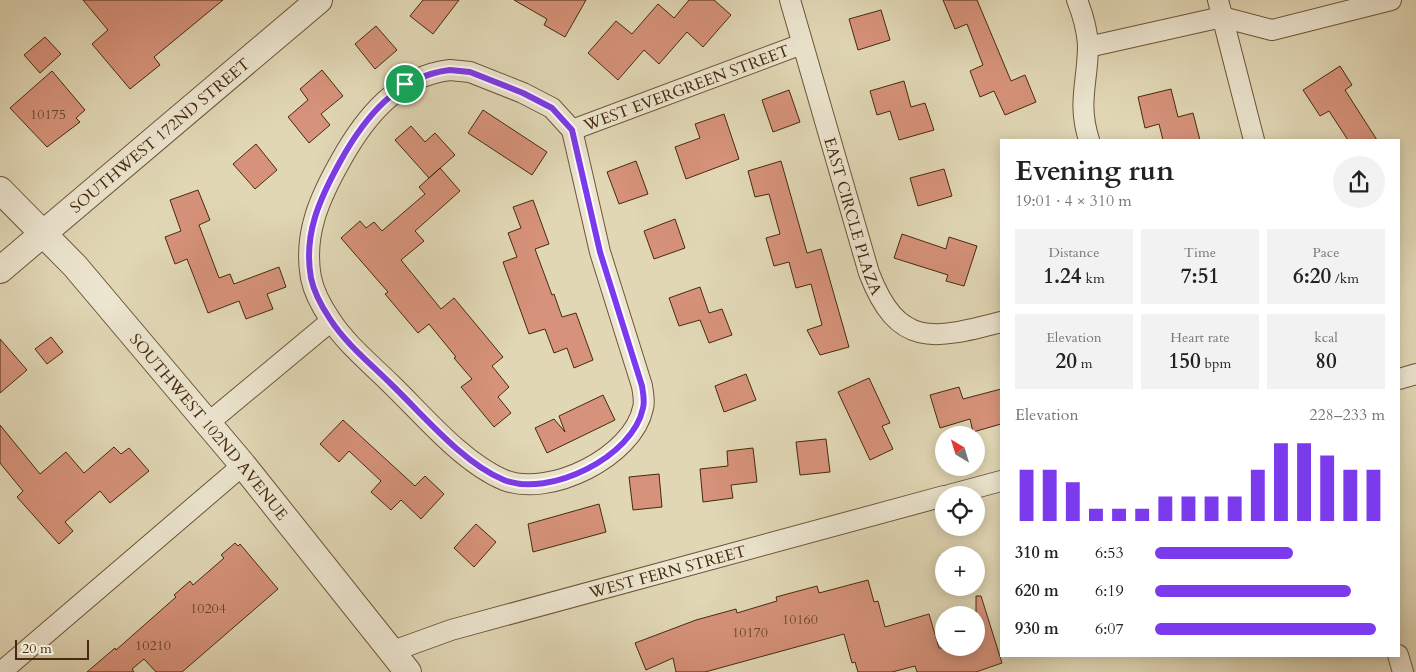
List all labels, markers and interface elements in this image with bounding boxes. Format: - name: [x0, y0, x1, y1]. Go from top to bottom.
- street label: WEST EVERGREEN STREET: [580, 40, 793, 137]
- street label: SOUTHWEST 172ND STREET: [65, 53, 255, 218]
- pin: [384, 63, 426, 105]
- icon: arrive: [391, 70, 419, 98]
- house number: 10175: [30, 105, 66, 124]
- street label: EAST CIRCLE PLAZA: [818, 135, 887, 299]
- text: Evening run: [1015, 152, 1174, 190]
- button: share: [1333, 156, 1385, 208]
- text: 19:01 · 4 × 310 m: [1015, 190, 1132, 212]
- text: Distance: [1048, 243, 1100, 262]
- text: Time: [1184, 243, 1216, 262]
- text: Pace: [1312, 243, 1340, 262]
- text: 1.24: [1043, 262, 1082, 291]
- text: 7:51: [1181, 262, 1219, 291]
- text: 6:20: [1293, 262, 1331, 291]
- text: km: [1082, 269, 1105, 288]
- text: /km: [1331, 269, 1359, 288]
- text: Elevation: [1046, 328, 1102, 347]
- text: Heart rate: [1170, 328, 1230, 347]
- text: kcal: [1314, 328, 1338, 347]
- street label: SOUTHWEST 102ND AVENUE: [124, 329, 293, 525]
- text: 20: [1055, 347, 1077, 376]
- text: 150: [1169, 347, 1201, 376]
- text: 80: [1315, 347, 1337, 376]
- text: m: [1077, 354, 1093, 373]
- text: bpm: [1201, 354, 1231, 373]
- text: Elevation: [1015, 404, 1079, 426]
- text: 228–233 m: [1309, 404, 1385, 426]
- north arrow: [935, 426, 985, 476]
- map controls: [935, 426, 985, 656]
- button: locate: [935, 486, 985, 536]
- street label: WEST FERN STREET: [586, 540, 749, 604]
- text: 310 m: [1015, 542, 1059, 564]
- text: 6:53: [1095, 542, 1124, 564]
- button: +: [935, 546, 985, 596]
- text: 620 m: [1015, 580, 1059, 602]
- text: 6:19: [1095, 580, 1124, 602]
- house number: 10204: [190, 599, 226, 618]
- button: −: [935, 606, 985, 656]
- house number: 10160: [782, 610, 818, 629]
- text: 930 m: [1015, 618, 1059, 640]
- text: 6:07: [1095, 618, 1124, 640]
- house number: 10170: [732, 623, 768, 642]
- house number: 10210: [135, 636, 171, 655]
- scale bar: [15, 637, 89, 660]
- text: 20 m: [22, 639, 52, 658]

